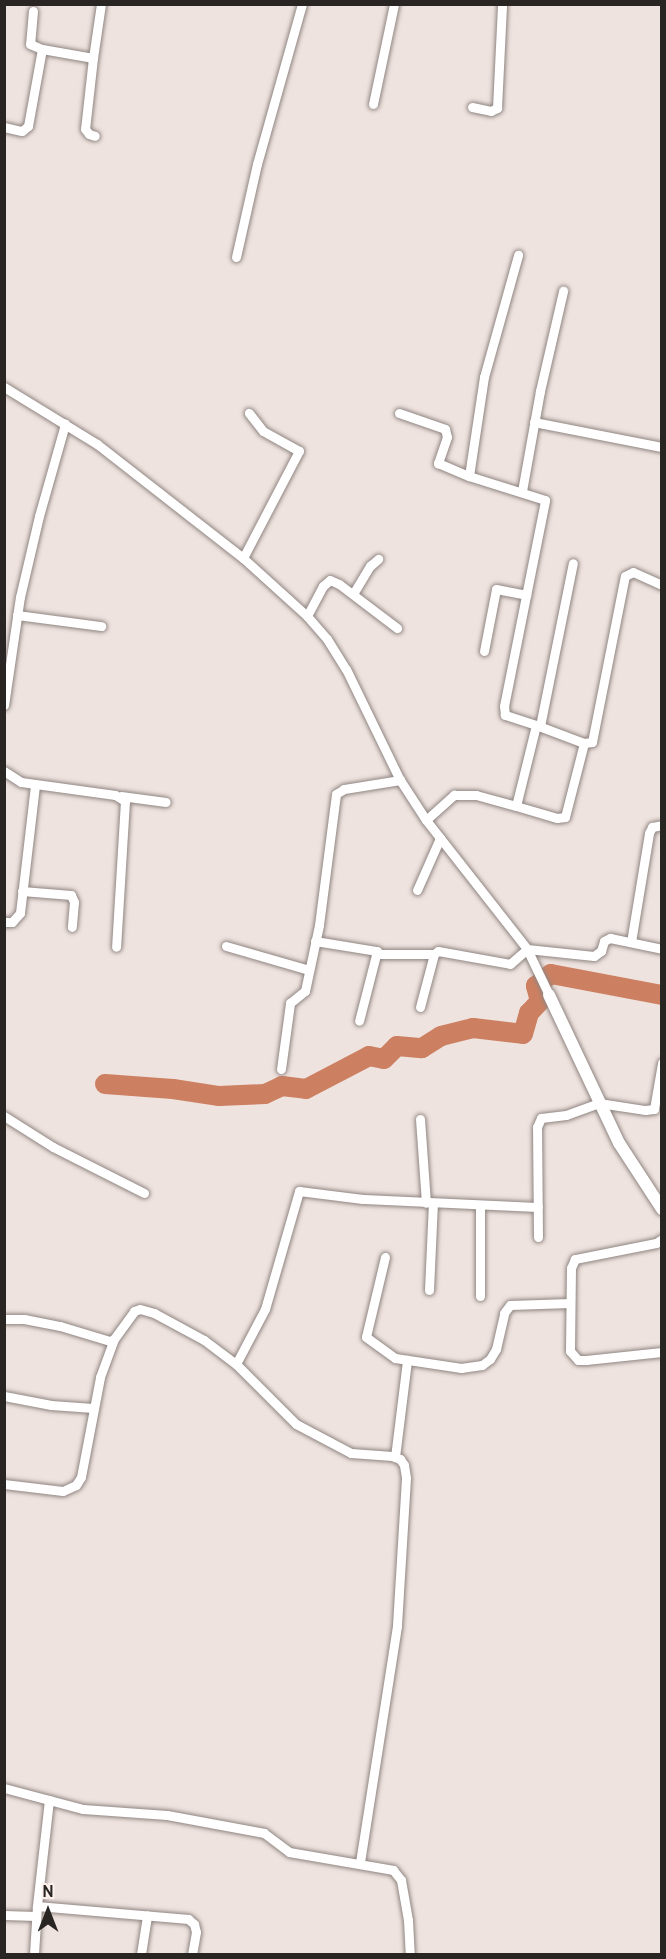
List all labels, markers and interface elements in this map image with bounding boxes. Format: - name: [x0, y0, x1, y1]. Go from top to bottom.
- north arrow: [18, 1881, 78, 1941]
- text: N: [42, 1883, 54, 1903]

